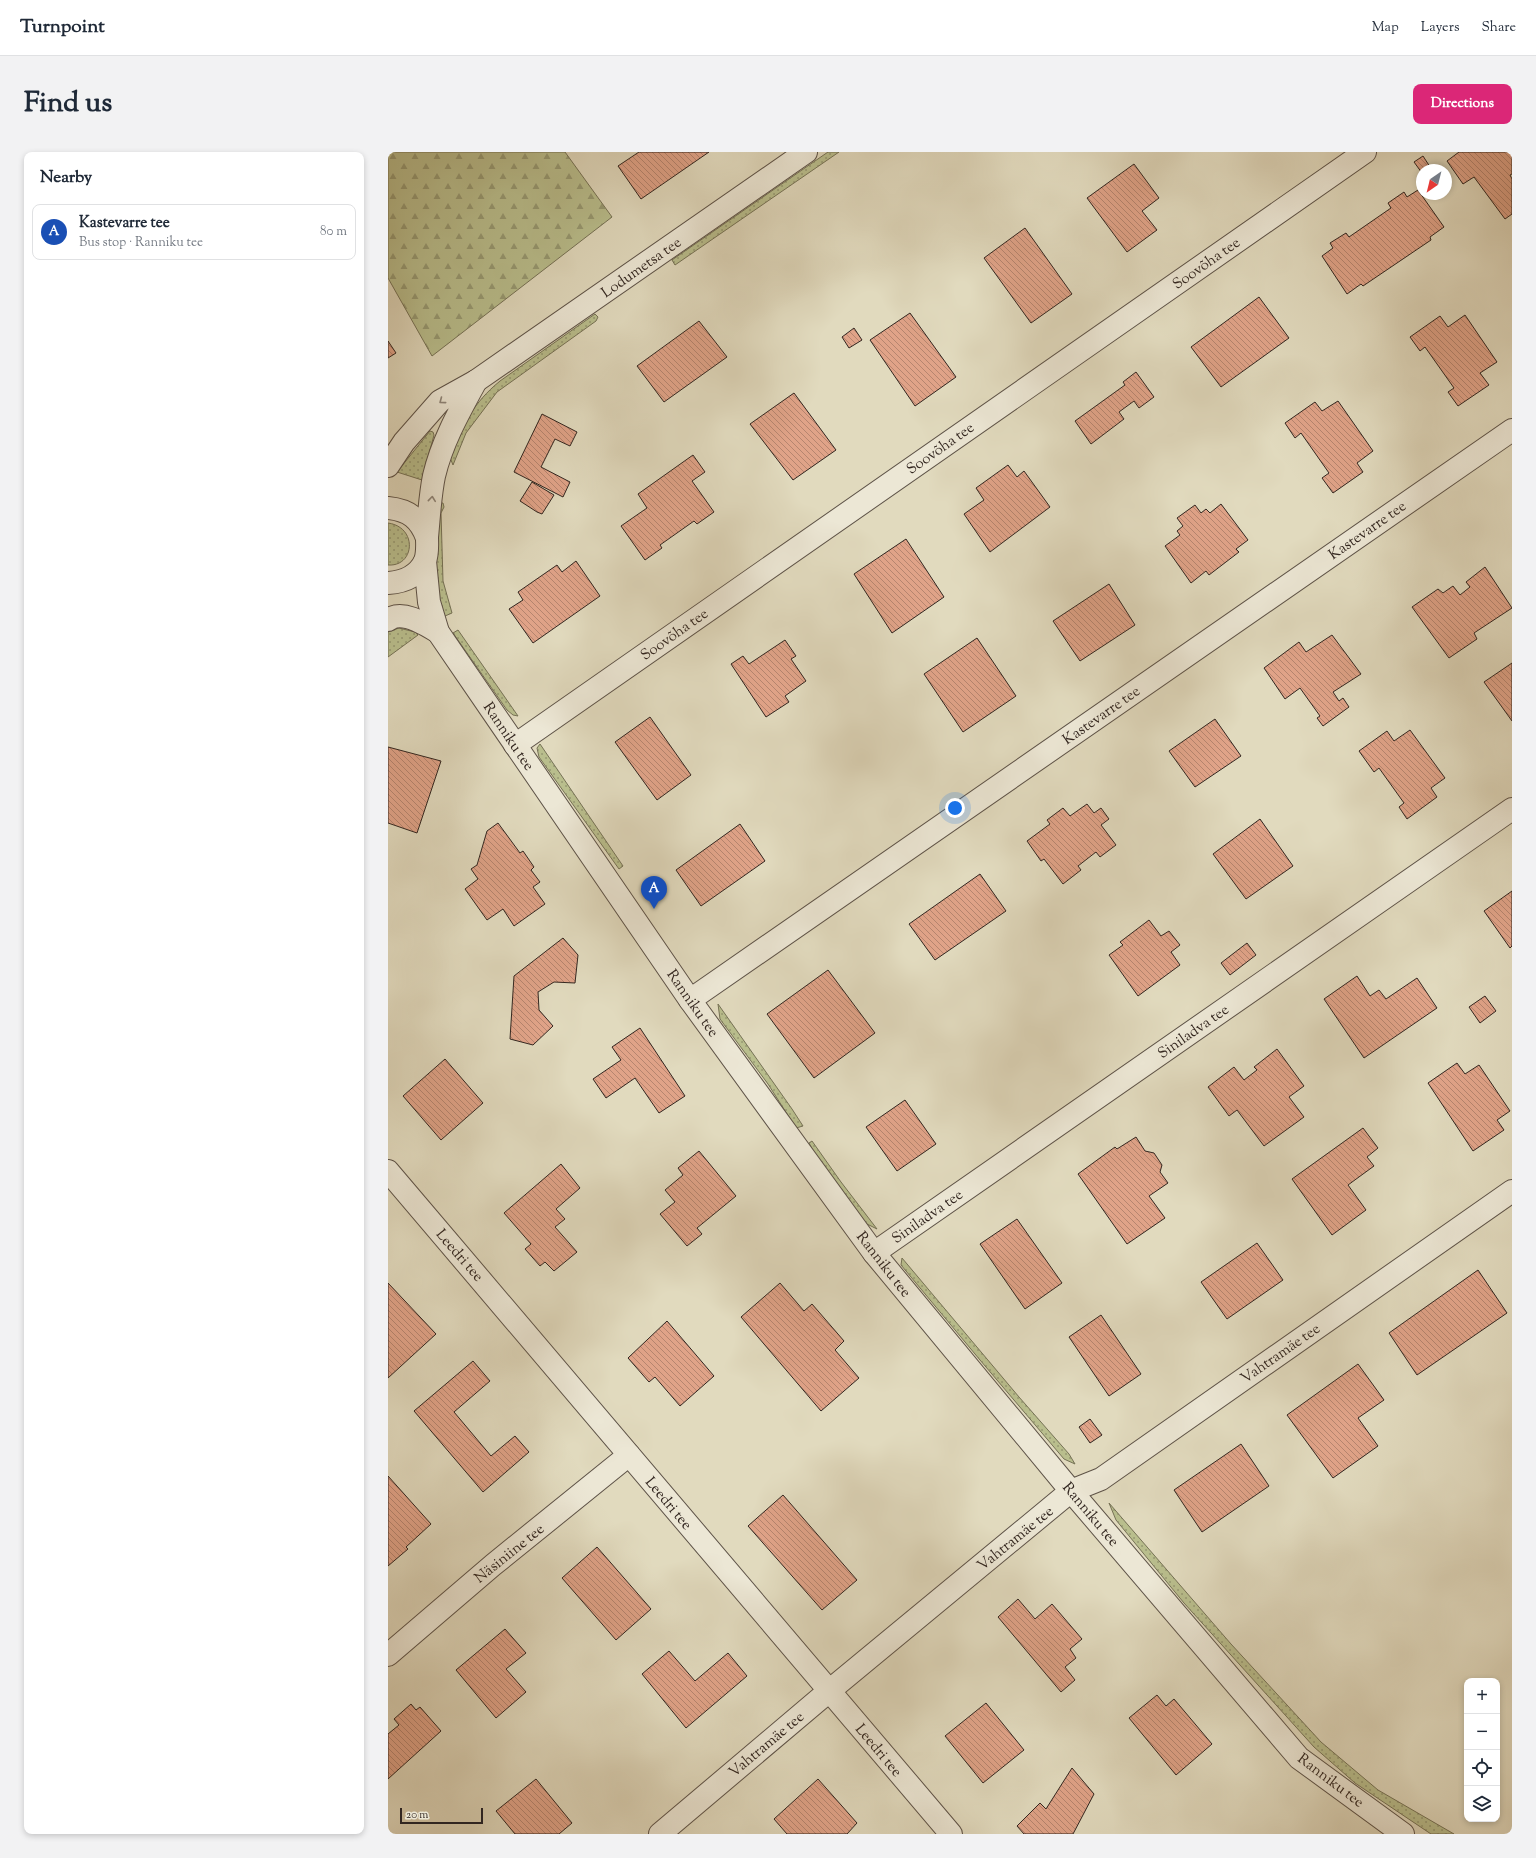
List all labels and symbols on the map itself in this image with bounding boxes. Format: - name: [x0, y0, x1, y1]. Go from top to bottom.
- north arrow: [1416, 164, 1452, 200]
- street label: Lodumetsa tee: [597, 233, 686, 304]
- street label: Soovõha tee: [1169, 233, 1245, 295]
- one-way arrow: [439, 396, 446, 404]
- street label: Soovõha tee: [903, 418, 979, 480]
- one-way arrow: [427, 496, 436, 502]
- street label: Kastevarre tee: [1325, 497, 1411, 566]
- street label: Soovõha tee: [637, 604, 713, 666]
- street label: Kastevarre tee: [1059, 682, 1145, 751]
- street label: Ranniku tee: [477, 698, 538, 775]
- your location: [945, 798, 965, 818]
- pin: A: [641, 876, 667, 909]
- street label: Ranniku tee: [661, 966, 723, 1042]
- street label: Siniladva tee: [1154, 1000, 1234, 1065]
- street label: Siniladva tee: [888, 1185, 968, 1250]
- street label: Leedri tee: [430, 1225, 488, 1287]
- street label: Ranniku tee: [850, 1228, 915, 1302]
- street label: Vahtramäe tee: [1237, 1319, 1325, 1389]
- street label: Leedri tee: [639, 1473, 696, 1535]
- street label: Ranniku tee: [1057, 1478, 1123, 1552]
- street label: Vahtramäe tee: [973, 1502, 1059, 1577]
- street label: Näsiniine tee: [471, 1519, 549, 1589]
- street label: Vahtramäe tee: [725, 1707, 809, 1783]
- street label: Leedri tee: [849, 1720, 906, 1782]
- street label: Ranniku tee: [1292, 1749, 1368, 1813]
- scale bar: [400, 1806, 483, 1825]

